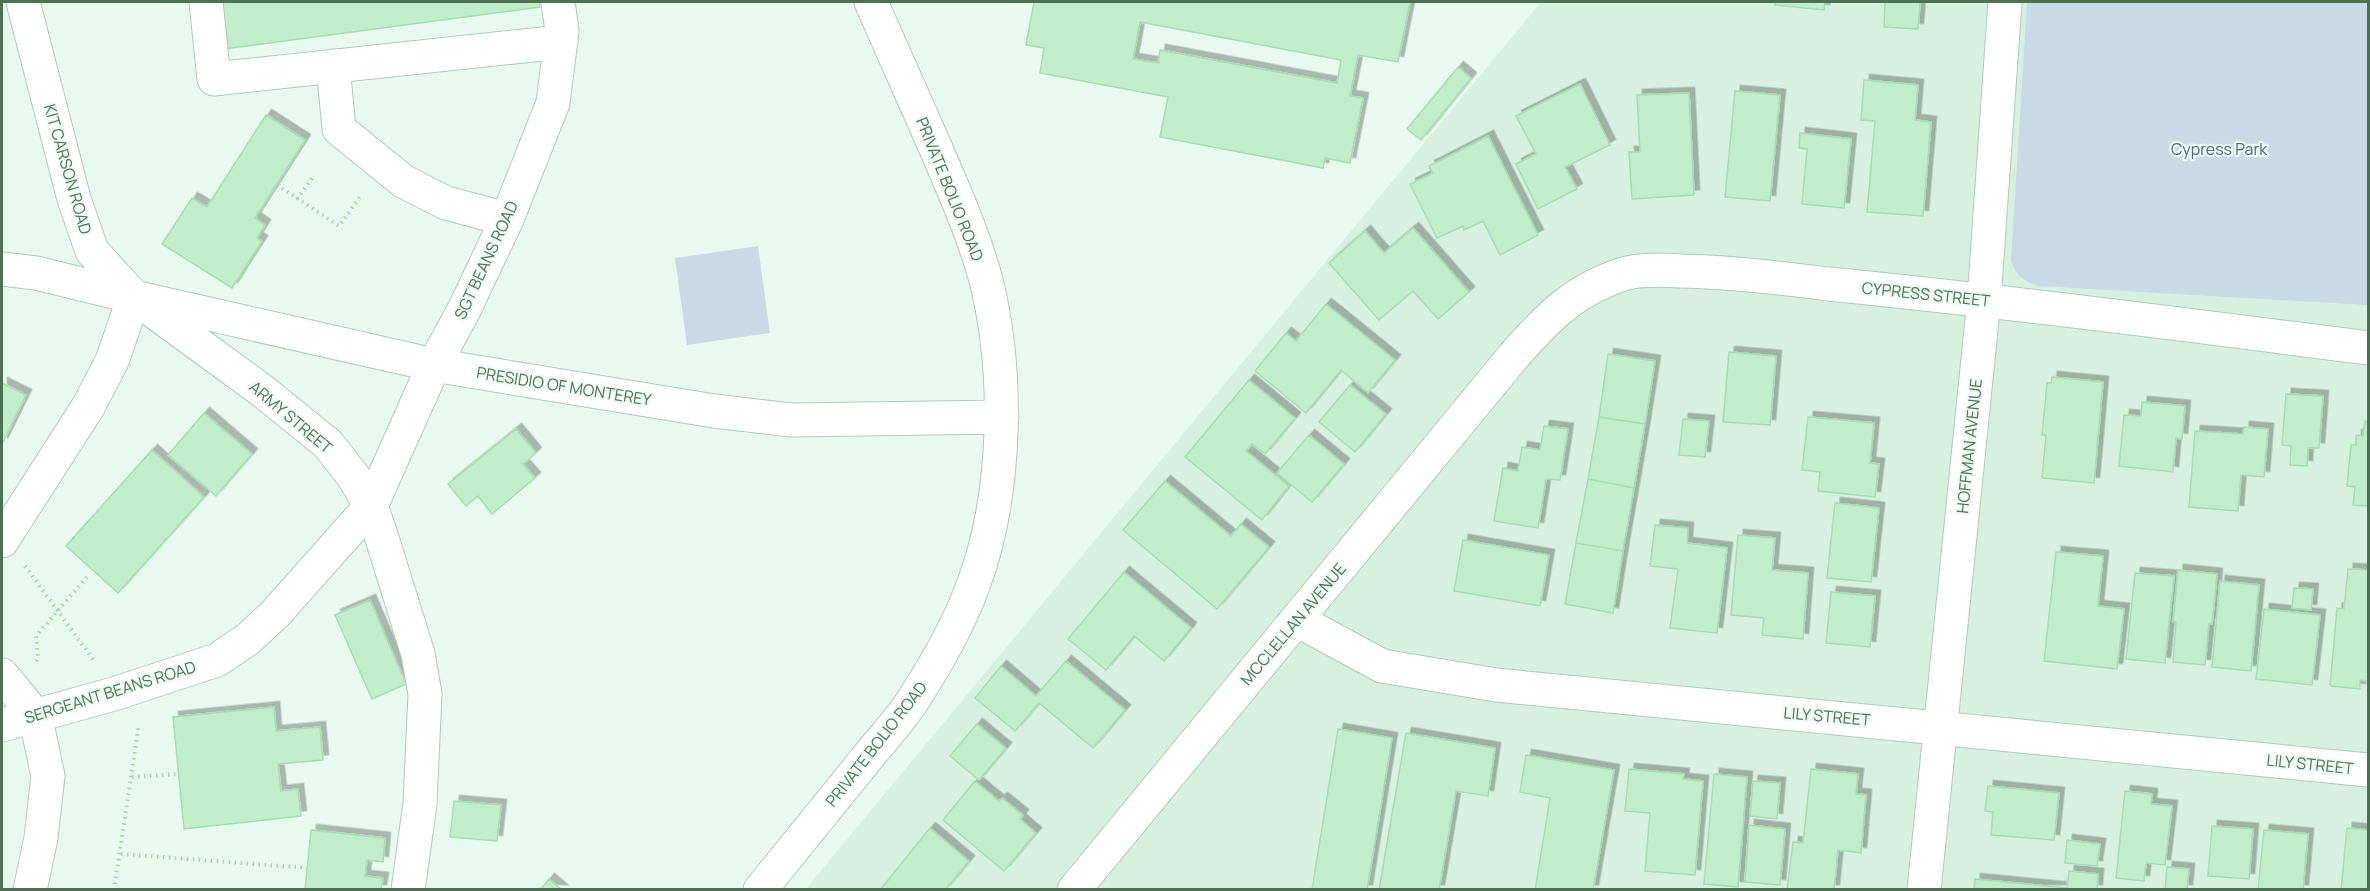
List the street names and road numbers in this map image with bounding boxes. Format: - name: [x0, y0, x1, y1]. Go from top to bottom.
- street label: KIT CARSON ROAD: [39, 101, 97, 237]
- street label: PRIVATE BOLIO ROAD: [911, 114, 989, 264]
- street label: SGT BEANS ROAD: [449, 197, 523, 323]
- street label: CYPRESS STREET: [1861, 276, 1992, 312]
- street label: PRESIDIO OF MONTEREY: [475, 361, 653, 411]
- street label: ARMY STREET: [245, 376, 338, 459]
- street label: HOFFMAN AVENUE: [1951, 377, 1987, 515]
- street label: MCCLELLAN AVENUE: [1235, 558, 1351, 690]
- street label: SERGEANT BEANS ROAD: [22, 655, 199, 729]
- street label: PRIVATE BOLIO ROAD: [820, 677, 932, 811]
- street label: LILY STREET: [1783, 701, 1872, 731]
- street label: LILY STREET: [2265, 749, 2355, 780]

